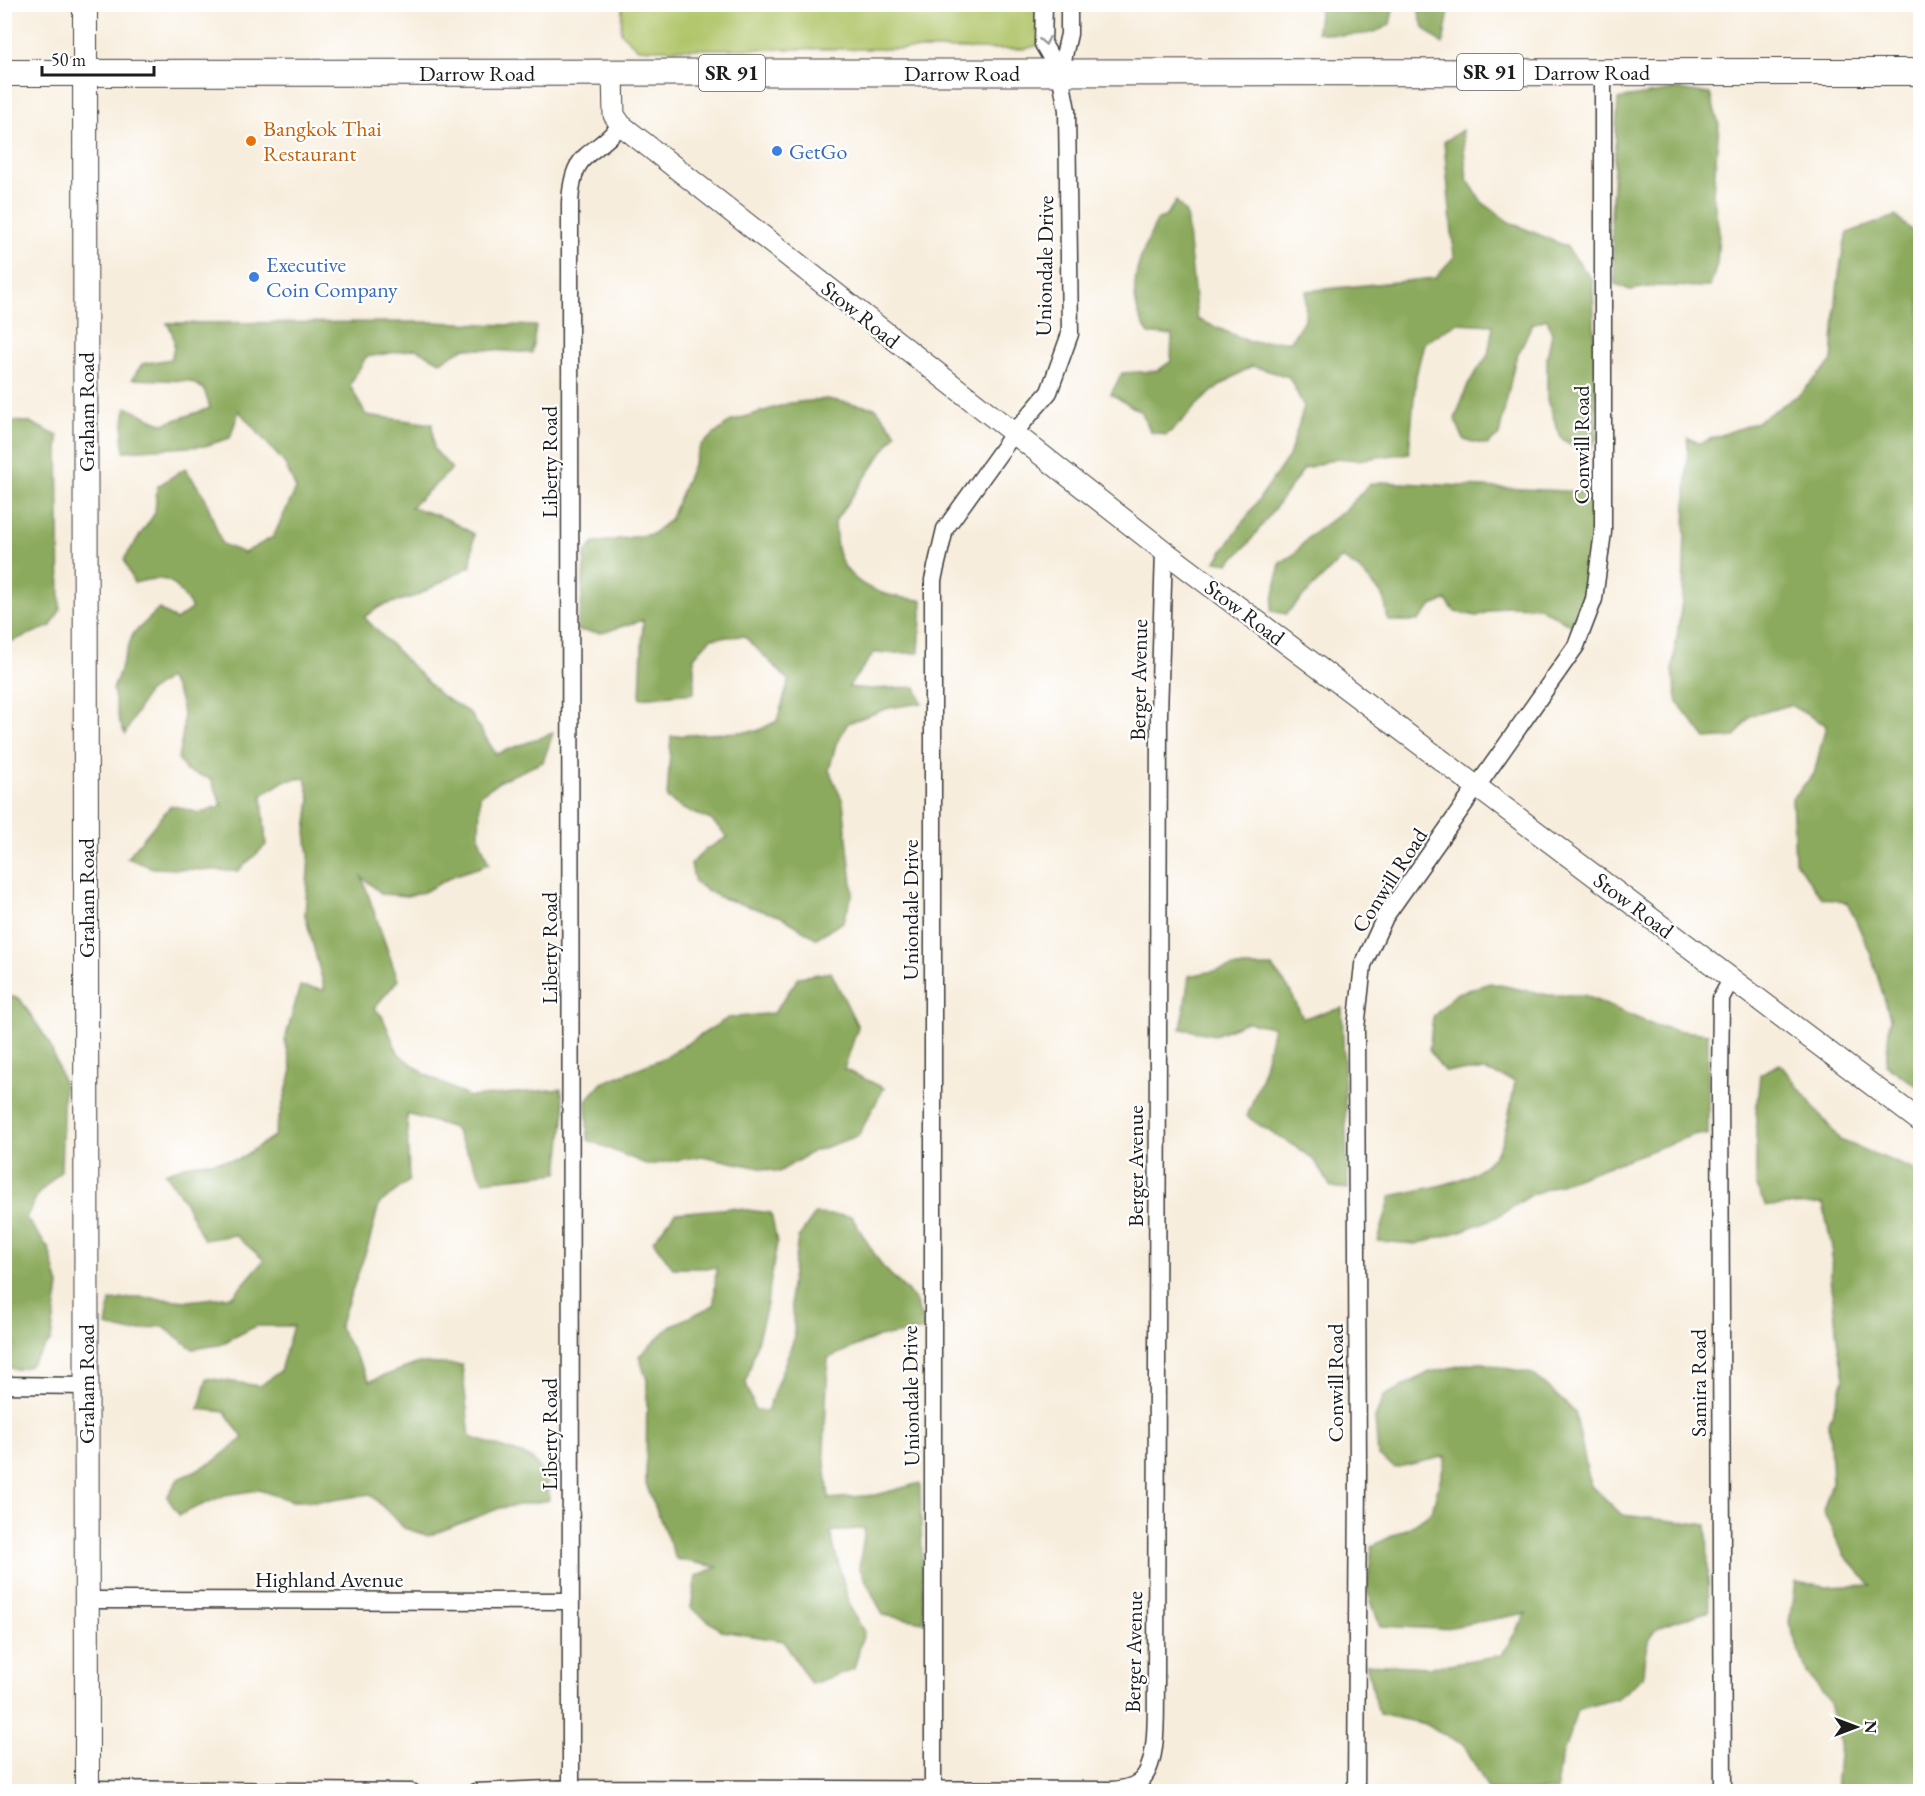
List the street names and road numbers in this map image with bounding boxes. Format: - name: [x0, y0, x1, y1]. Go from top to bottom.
- road number: SR 91: [1457, 54, 1523, 90]
- road number: SR 91: [699, 55, 765, 91]
- street label: Darrow Road: [1534, 58, 1651, 87]
- street label: Darrow Road: [419, 59, 536, 88]
- street label: Darrow Road: [904, 59, 1021, 88]
- street label: Uniondale Drive: [1029, 195, 1060, 337]
- street label: Stow Road: [815, 274, 907, 356]
- street label: Graham Road: [72, 351, 101, 472]
- street label: Conwill Road: [1567, 385, 1596, 505]
- street label: Liberty Road: [535, 405, 564, 518]
- street label: Stow Road: [1199, 573, 1291, 653]
- street label: Berger Avenue: [1123, 618, 1154, 741]
- street label: Conwill Road: [1345, 822, 1434, 938]
- street label: Graham Road: [72, 837, 101, 958]
- street label: Uniondale Drive: [896, 839, 925, 980]
- street label: Stow Road: [1588, 866, 1680, 946]
- street label: Liberty Road: [535, 891, 564, 1004]
- street label: Berger Avenue: [1121, 1105, 1150, 1227]
- street label: Graham Road: [72, 1323, 101, 1444]
- street label: Conwill Road: [1321, 1323, 1350, 1443]
- street label: Uniondale Drive: [895, 1325, 926, 1467]
- street label: Samira Road: [1684, 1328, 1713, 1437]
- street label: Liberty Road: [535, 1377, 564, 1490]
- street label: Highland Avenue: [255, 1565, 404, 1594]
- street label: Berger Avenue: [1118, 1590, 1149, 1713]

